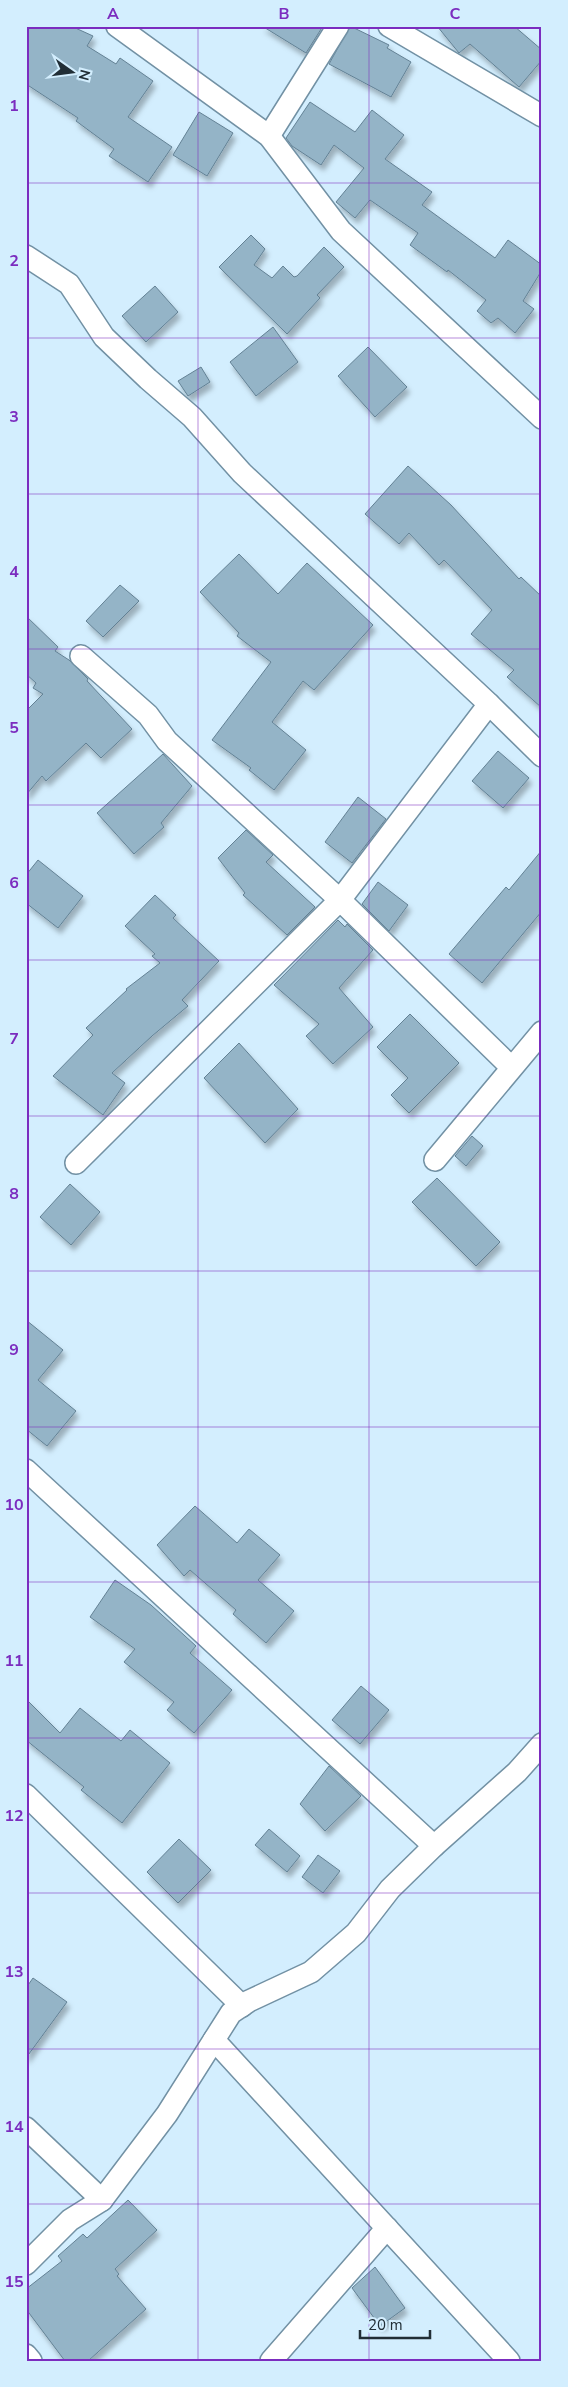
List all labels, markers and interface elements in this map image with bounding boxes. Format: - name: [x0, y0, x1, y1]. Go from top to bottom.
- text: A: [107, 3, 119, 25]
- text: B: [278, 3, 290, 25]
- text: C: [450, 3, 461, 25]
- north arrow: [48, 48, 98, 98]
- text: N: [74, 68, 95, 82]
- text: 1: [9, 95, 19, 117]
- text: 2: [9, 250, 19, 272]
- text: 3: [9, 406, 19, 428]
- text: 4: [9, 561, 19, 583]
- text: 5: [9, 717, 19, 739]
- text: 6: [9, 872, 19, 894]
- text: 7: [9, 1028, 19, 1050]
- text: 8: [9, 1183, 19, 1205]
- text: 9: [9, 1339, 19, 1361]
- text: 10: [4, 1494, 24, 1516]
- text: 11: [4, 1650, 24, 1672]
- text: 12: [4, 1805, 24, 1827]
- text: 13: [4, 1961, 24, 1983]
- text: 14: [4, 2116, 24, 2138]
- text: 15: [4, 2271, 24, 2293]
- scale bar: [360, 2307, 430, 2339]
- text: 20 m: [368, 2315, 403, 2335]

